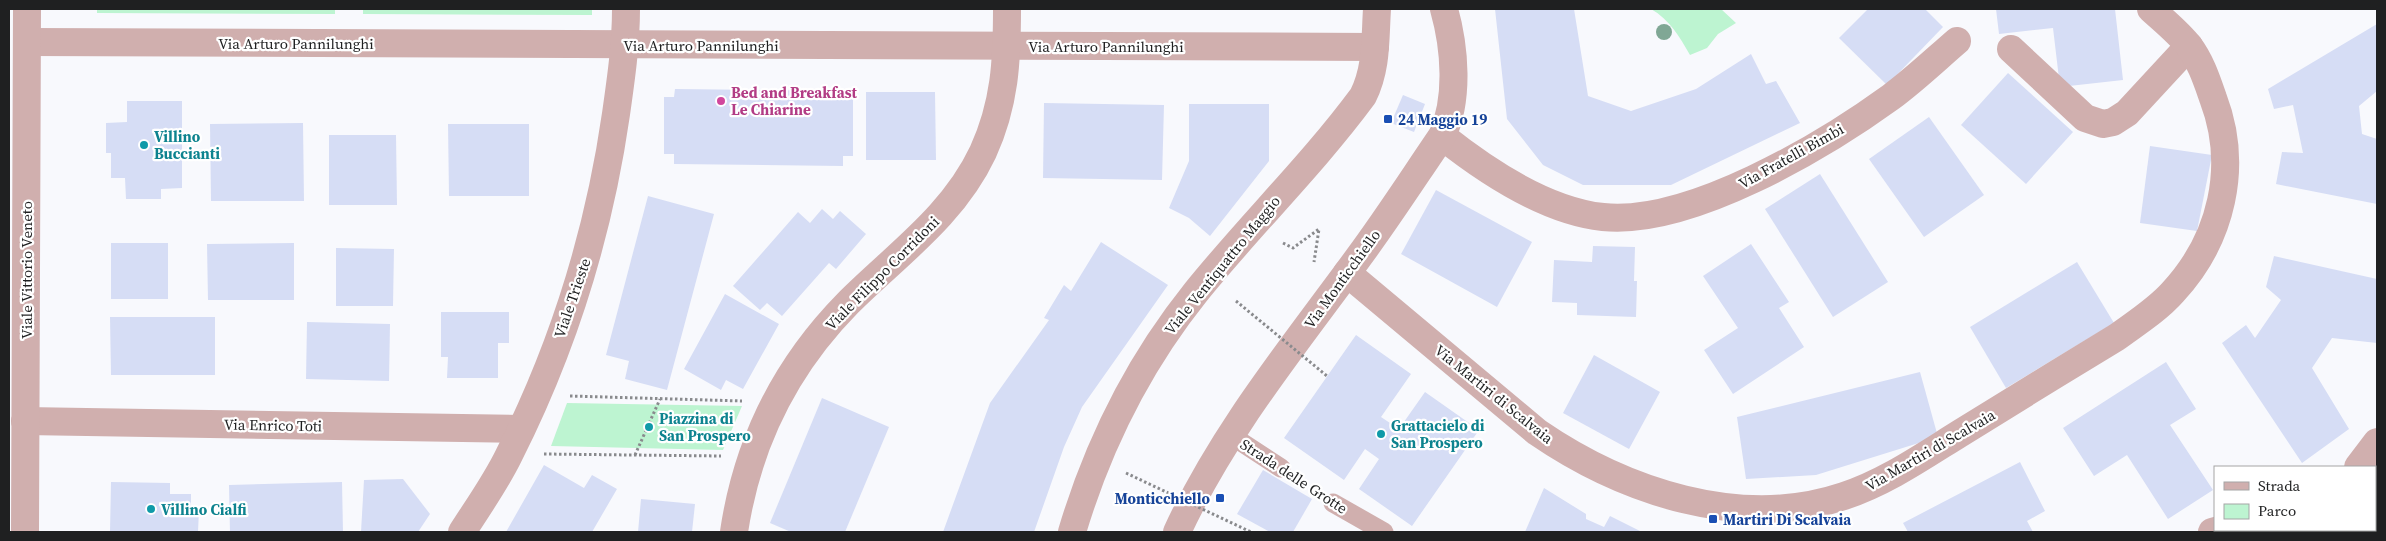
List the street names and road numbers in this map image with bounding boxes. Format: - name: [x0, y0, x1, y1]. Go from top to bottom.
- street label: Via Arturo Pannilunghi: [218, 33, 374, 54]
- street label: Via Arturo Pannilunghi: [623, 35, 779, 56]
- street label: Via Arturo Pannilunghi: [1028, 36, 1184, 57]
- street label: Via Fratelli Bimbi: [1735, 118, 1847, 194]
- street label: Viale Ventiquattro Maggio: [1159, 191, 1285, 339]
- street label: Viale Vittorio Veneto: [16, 201, 37, 339]
- street label: Viale Filippo Corridoni: [820, 211, 944, 335]
- street label: Via Monticchiello: [1299, 225, 1385, 333]
- street label: Viale Trieste: [549, 255, 596, 341]
- street label: Via Martiri di Scalvaia: [1430, 340, 1558, 449]
- street label: Via Martiri di Scalvaia: [1861, 404, 1999, 496]
- street label: Via Enrico Toti: [224, 414, 322, 436]
- street label: Strada delle Grotte: [1236, 433, 1352, 519]

